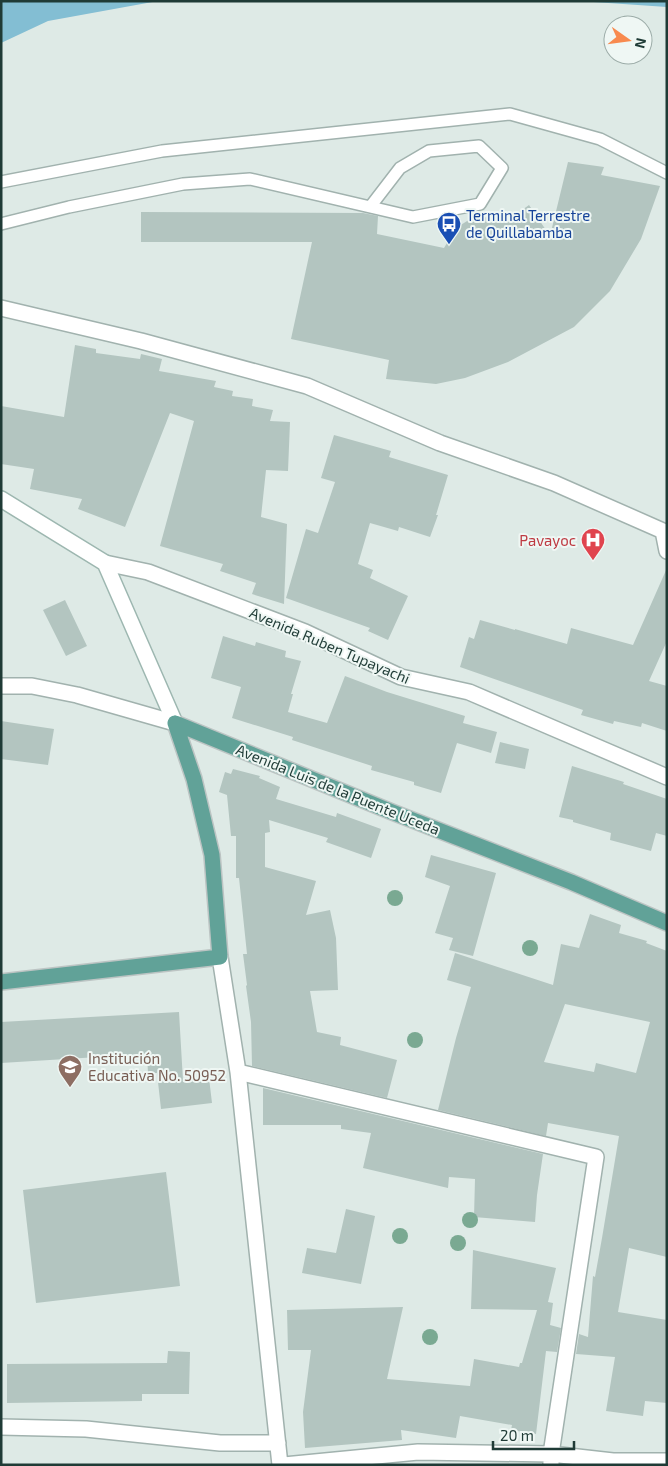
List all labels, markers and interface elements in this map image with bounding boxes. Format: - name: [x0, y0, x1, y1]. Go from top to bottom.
- north arrow: [603, 15, 653, 65]
- text: N: [632, 36, 651, 50]
- place label: Terminal Terrestre de Quillabamba: [466, 206, 590, 242]
- bus stop icon: Terminal Terrestre de Quillabamba: [436, 211, 462, 245]
- hospital icon: Pavayoc: [580, 527, 606, 561]
- place label: Pavayoc: [519, 531, 576, 549]
- street label: Avenida Ruben Tupayachi: [247, 603, 413, 687]
- street label: Avenida Luis de la Puente Uceda: [234, 740, 442, 838]
- place label: Institución Educativa No. 50952: [88, 1049, 226, 1084]
- school or university icon: Institución Educativa No. 50952: [57, 1054, 83, 1088]
- scale bar: [493, 1418, 574, 1450]
- text: 20 m: [500, 1426, 534, 1444]

